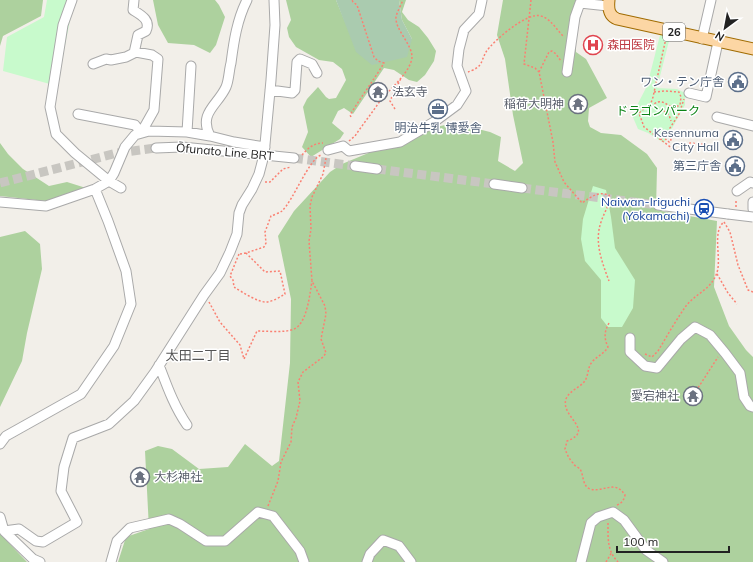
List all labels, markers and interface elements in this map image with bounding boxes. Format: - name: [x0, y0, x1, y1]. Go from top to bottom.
- north arrow: [705, 8, 745, 48]
- road number: 26: [663, 23, 685, 41]
- text: N: [712, 28, 727, 45]
- hospital icon: 森田医院: [582, 34, 604, 56]
- place label: 森田医院: [607, 37, 655, 52]
- public building icon: ワン・テン庁舎: [727, 71, 749, 93]
- place label: ワン・テン庁舎: [640, 74, 724, 89]
- temple icon: 法玄寺: [367, 81, 389, 103]
- place label: 法玄寺: [392, 84, 428, 99]
- temple icon: 稲荷大明神: [567, 93, 589, 115]
- place label: 稲荷大明神: [504, 96, 564, 111]
- office icon: 明治牛乳 博愛舎: [427, 98, 449, 120]
- park label: ドラゴンパーク: [616, 103, 700, 118]
- place label: 明治牛乳 博愛舎: [394, 120, 482, 135]
- place label: Kesennuma City Hall: [654, 125, 719, 154]
- public building icon: Kesennuma City Hall: [722, 129, 744, 151]
- street label: Ōfunato Line BRT: [175, 140, 275, 163]
- public building icon: 第三庁舎: [724, 155, 746, 177]
- place label: 第三庁舎: [673, 158, 721, 173]
- place label: Naiwan-Iriguchi (Yōkamachi): [601, 194, 690, 223]
- station icon: Naiwan-Iriguchi (Yōkamachi): [693, 198, 715, 220]
- district label: 太田二丁目: [165, 347, 231, 363]
- temple icon: 愛宕神社: [682, 385, 704, 407]
- place label: 愛宕神社: [631, 388, 679, 403]
- temple icon: 大杉神社: [129, 466, 151, 488]
- place label: 大杉神社: [154, 469, 202, 484]
- scale bar: [617, 528, 729, 554]
- text: 100 m: [623, 534, 658, 549]

